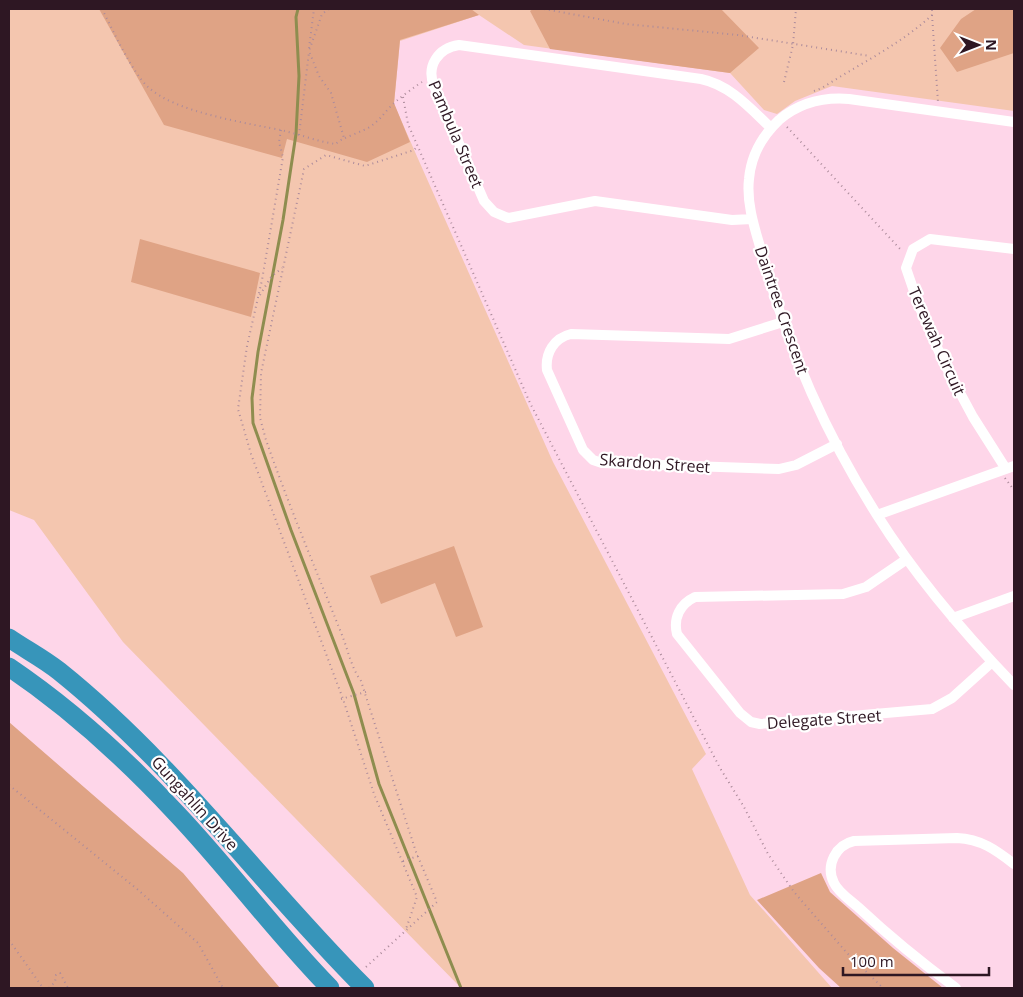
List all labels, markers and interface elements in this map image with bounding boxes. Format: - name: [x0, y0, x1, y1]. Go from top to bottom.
- north arrow: [953, 20, 1003, 70]
- text: N: [982, 39, 1001, 51]
- street label: Pambula Street: [423, 77, 489, 191]
- street label: Daintree Crescent: [750, 243, 814, 377]
- street label: Terewah Circuit: [903, 283, 971, 399]
- street label: Skardon Street: [599, 448, 711, 478]
- street label: Delegate Street: [766, 704, 882, 734]
- street label: Gungahlin Drive: [147, 751, 243, 855]
- scale bar: [843, 944, 989, 976]
- text: 100 m: [850, 951, 894, 971]

